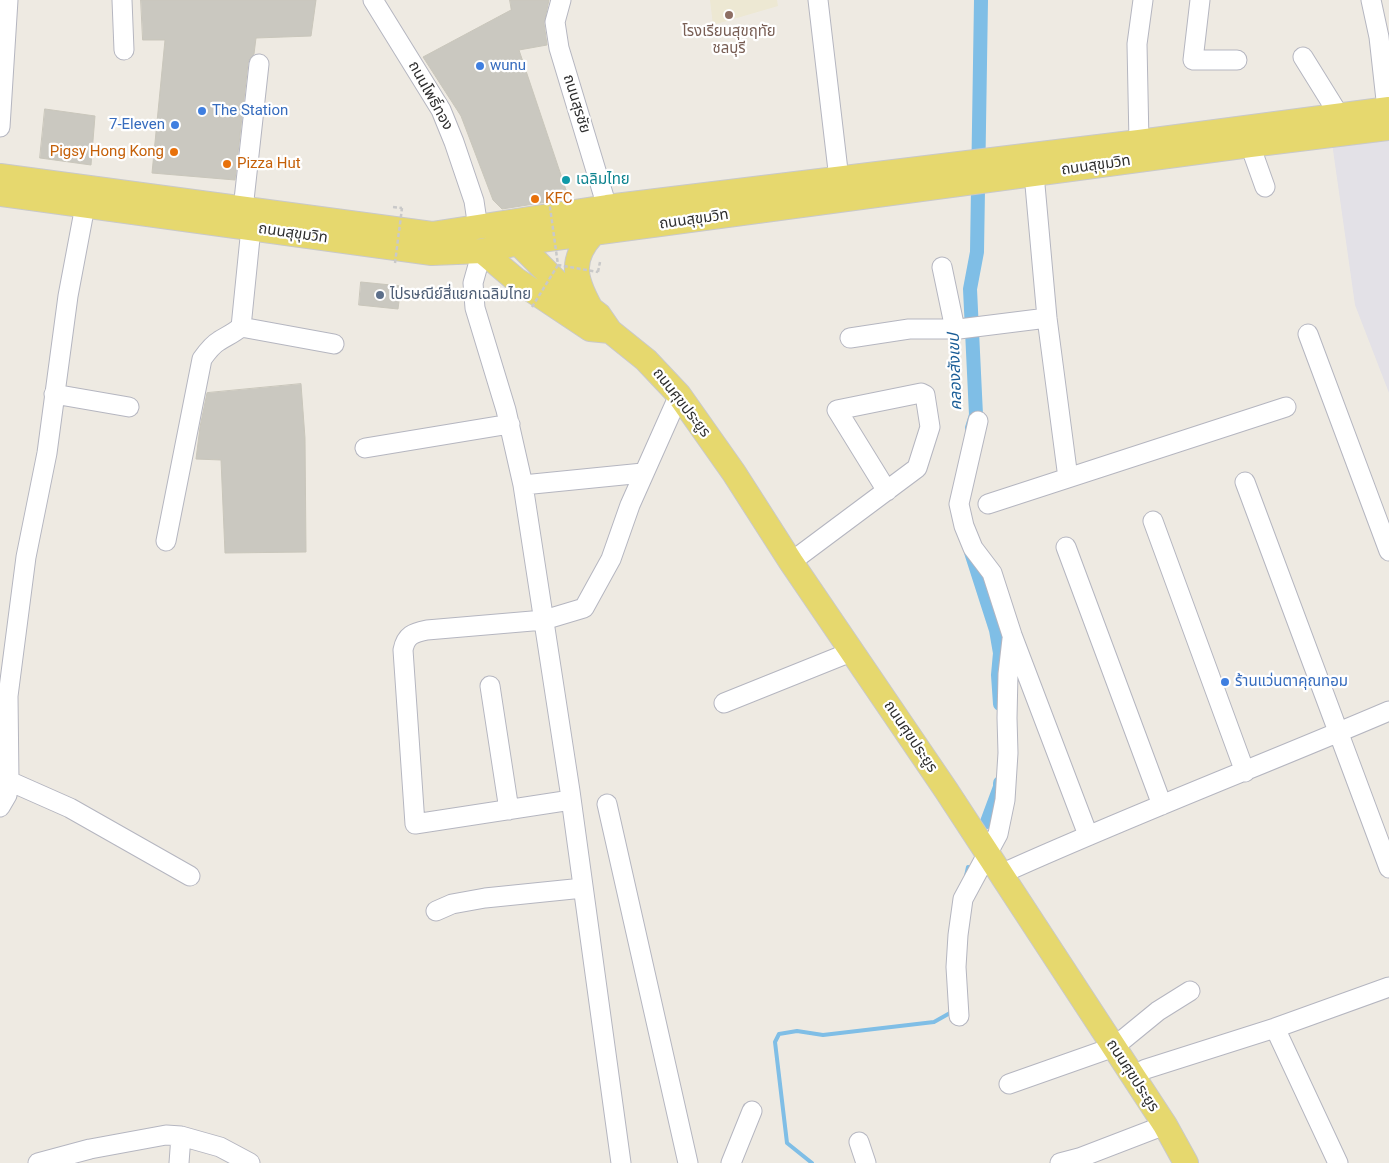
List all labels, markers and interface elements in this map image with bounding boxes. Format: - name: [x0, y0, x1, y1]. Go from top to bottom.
- marker: โรงเรียนสุขฤทัย ชลบุรี: [723, 9, 735, 21]
- place label: โรงเรียนสุขฤทัย ชลบุรี: [682, 23, 776, 58]
- place label: wunu: [490, 57, 526, 75]
- street label: ถนนโพธิ์ทอง: [404, 58, 456, 134]
- marker: wunu: [474, 60, 486, 72]
- street label: ถนนสุรชัย: [559, 72, 593, 136]
- place label: The Station: [212, 102, 288, 120]
- marker: The Station: [196, 105, 208, 117]
- place label: 7-Eleven: [109, 116, 165, 134]
- marker: 7-Eleven: [169, 119, 181, 131]
- place label: Pigsy Hong Kong: [50, 143, 164, 161]
- marker: Pigsy Hong Kong: [168, 146, 180, 158]
- street label: ถนนสุขุมวิท: [1060, 152, 1132, 180]
- place label: Pizza Hut: [237, 155, 301, 173]
- marker: Pizza Hut: [221, 158, 233, 170]
- place label: เฉลิมไทย: [576, 171, 630, 189]
- marker: เฉลิมไทย: [560, 174, 572, 186]
- place label: KFC: [545, 190, 572, 208]
- marker: KFC: [529, 193, 541, 205]
- street label: ถนนสุขุมวิท: [658, 206, 730, 234]
- street label: ถนนสุขุมวิท: [257, 220, 329, 248]
- place label: ไปรษณีย์สี่แยกเฉลิมไทย: [390, 286, 531, 304]
- marker: ไปรษณีย์สี่แยกเฉลิมไทย: [374, 289, 386, 301]
- water label: คลองสังเขป: [945, 333, 967, 411]
- street label: ถนนศุขประยูร: [648, 365, 714, 441]
- place label: ร้านแว่นตาคุณทอม: [1235, 673, 1348, 691]
- marker: ร้านแว่นตาคุณทอม: [1219, 676, 1231, 688]
- street label: ถนนศุขประยูร: [879, 698, 941, 776]
- street label: ถนนศุขประยูร: [1102, 1036, 1162, 1116]

